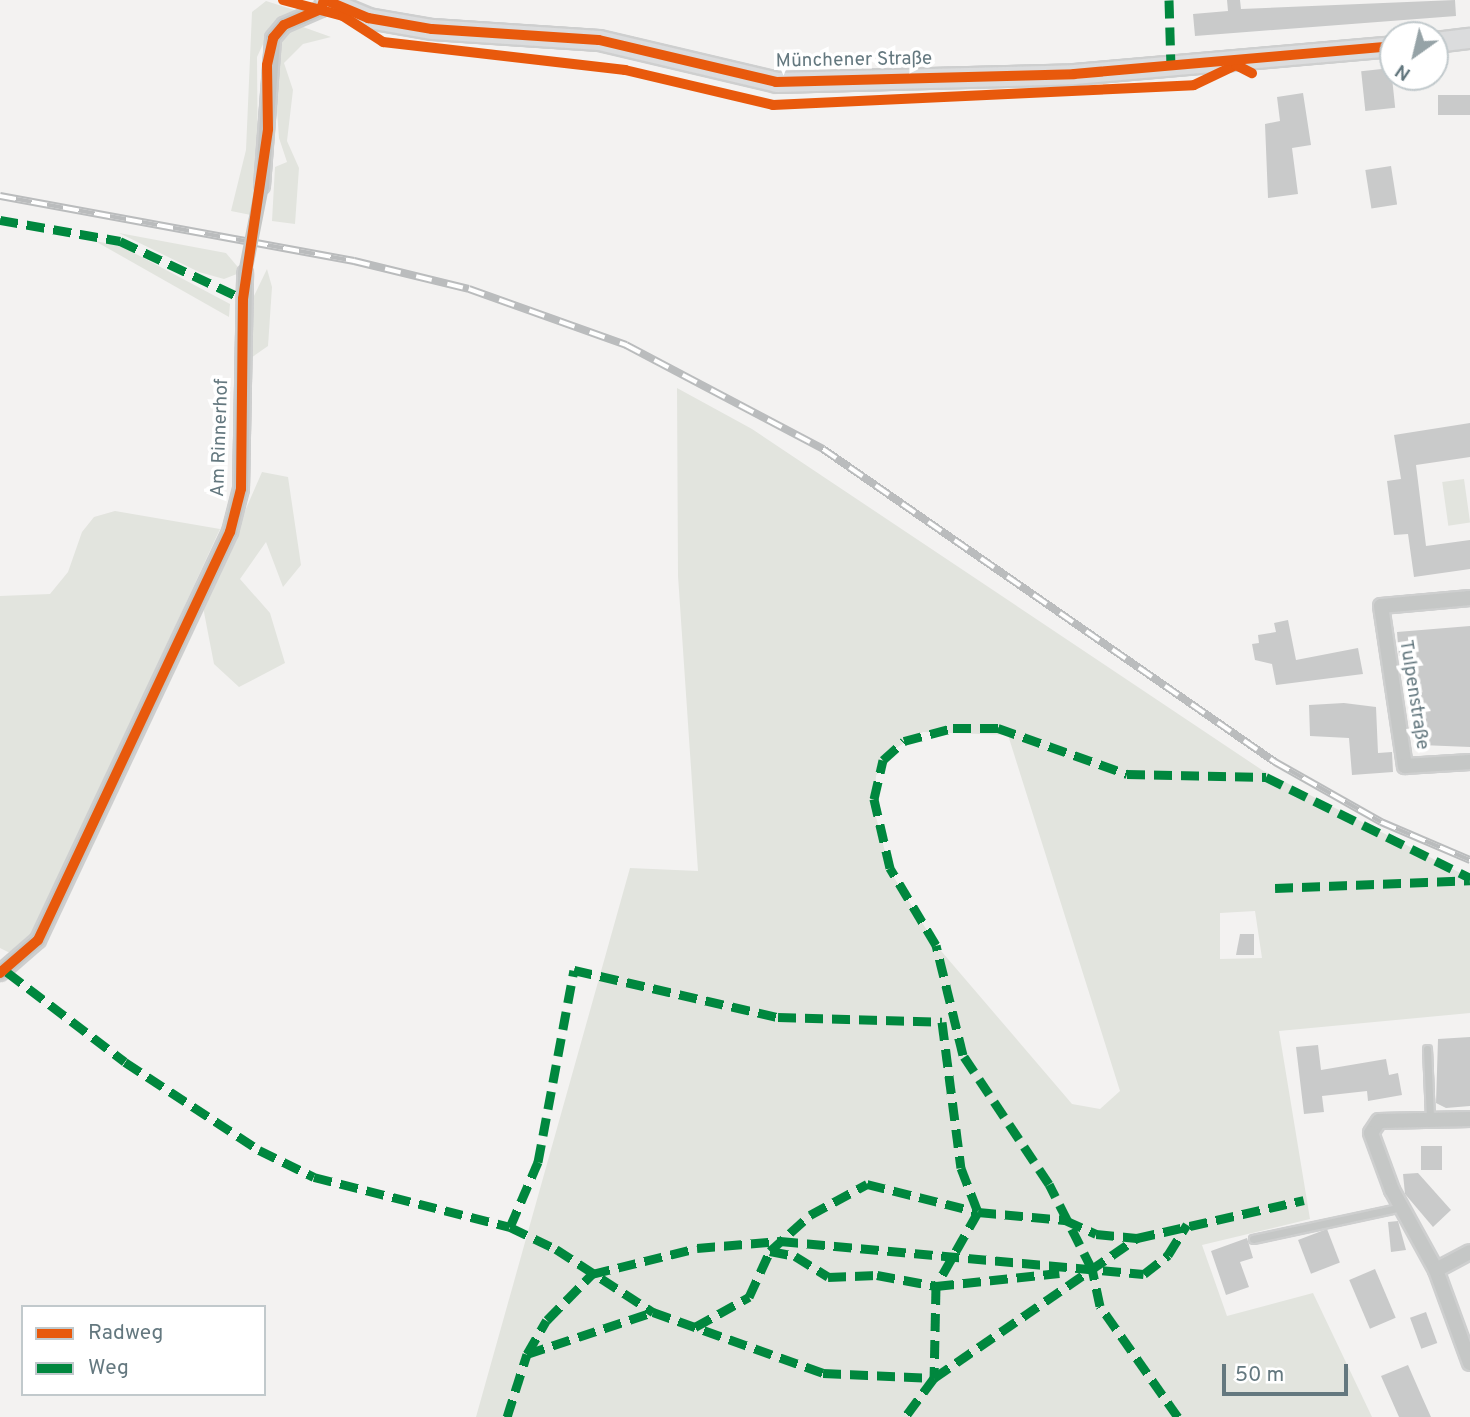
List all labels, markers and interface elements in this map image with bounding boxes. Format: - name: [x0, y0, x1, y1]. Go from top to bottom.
- north arrow: [1379, 21, 1449, 91]
- street label: Münchener Straße: [776, 48, 932, 74]
- text: N: [1391, 58, 1416, 86]
- street label: Am Rinnerhof: [208, 378, 234, 498]
- street label: Tulpenstraße: [1393, 638, 1433, 752]
- legend: [21, 1305, 266, 1396]
- text: Radweg: [88, 1320, 163, 1347]
- scale bar: [1225, 1350, 1351, 1394]
- text: Weg: [88, 1355, 129, 1382]
- text: 50 m: [1235, 1362, 1284, 1389]

